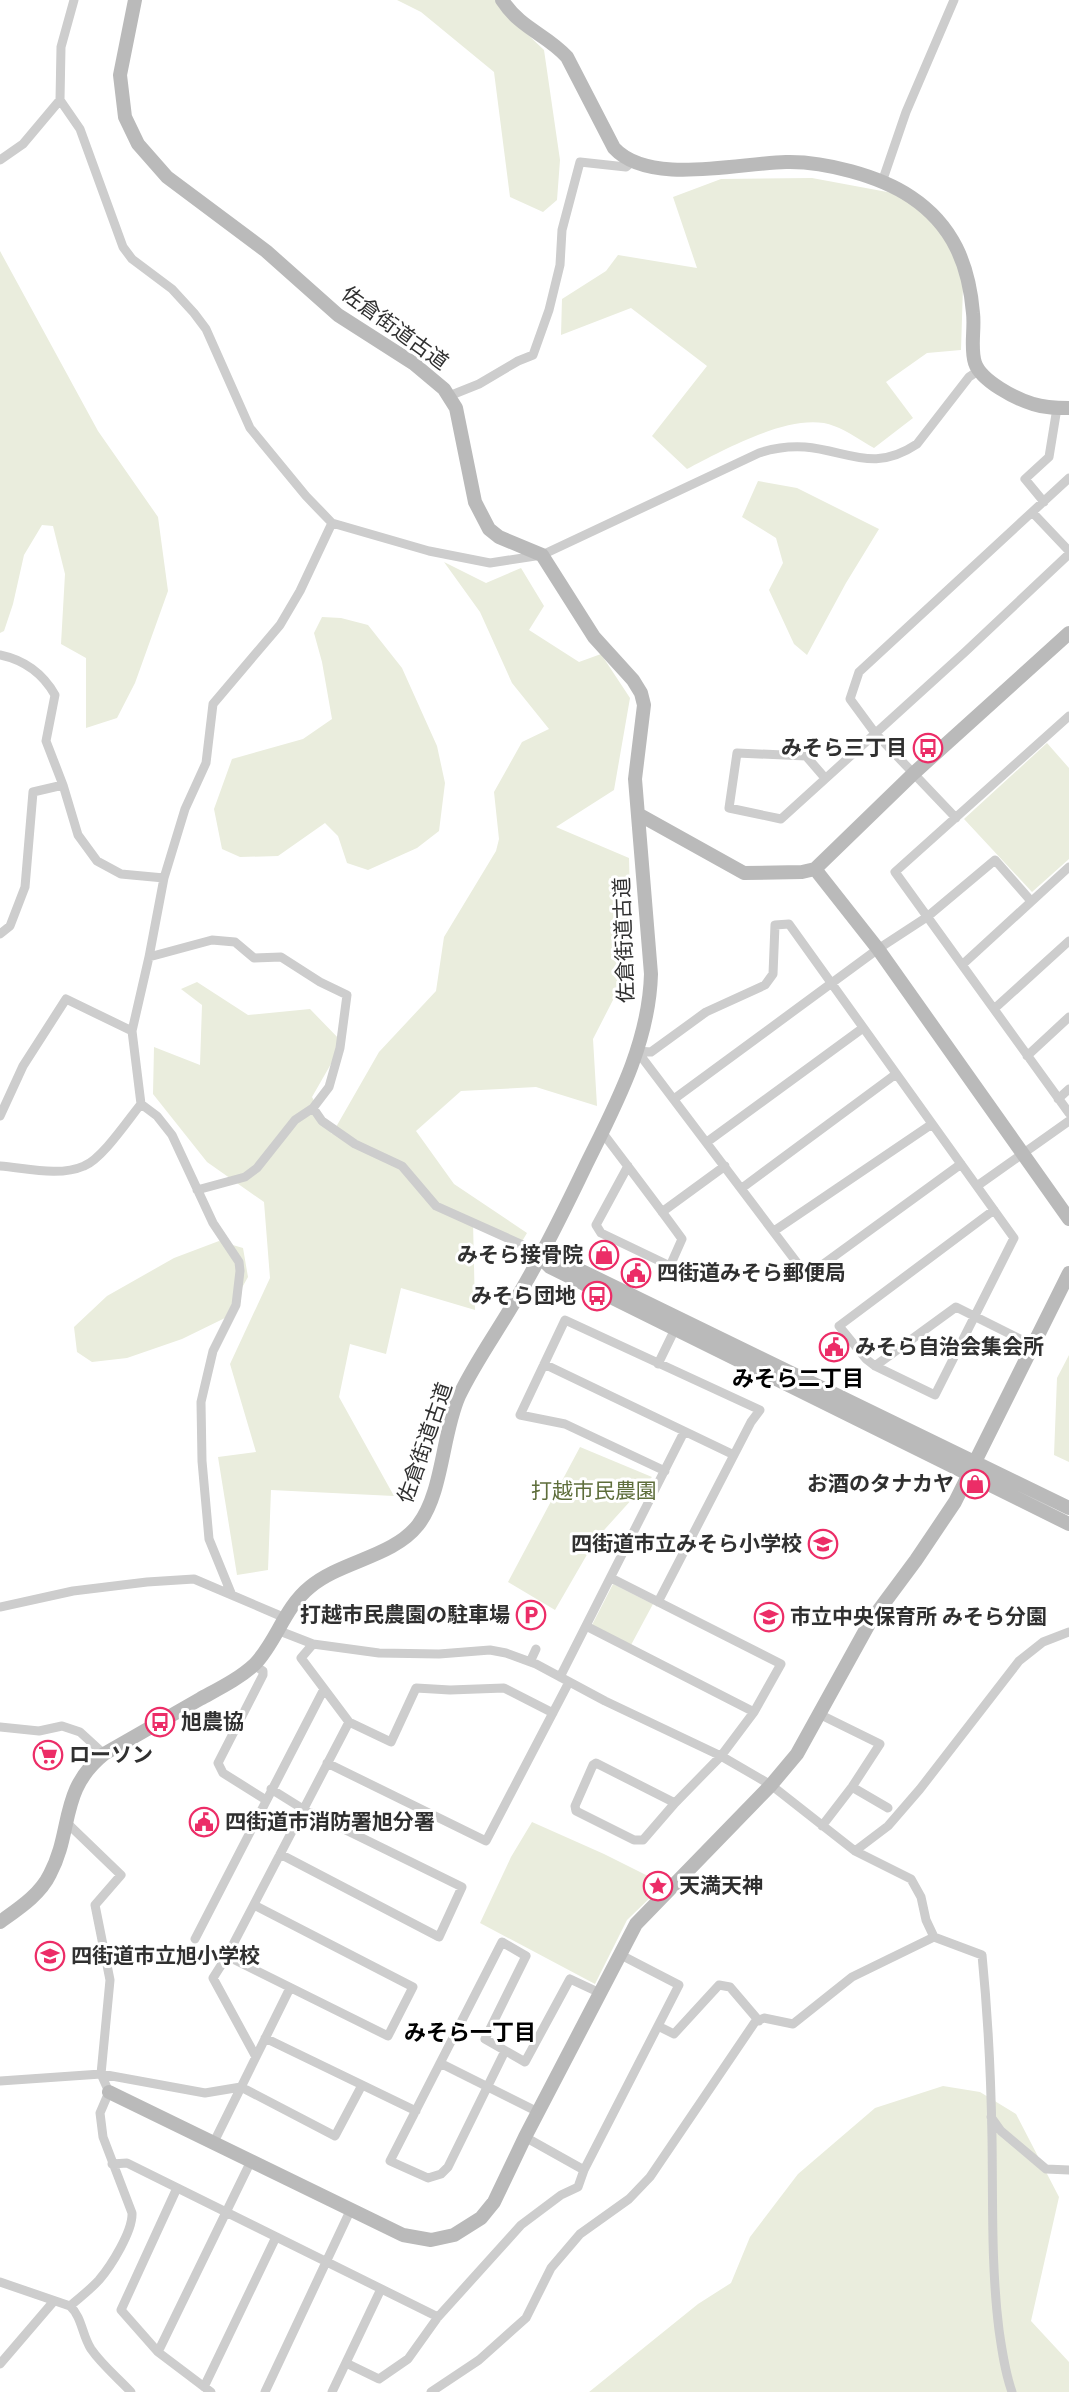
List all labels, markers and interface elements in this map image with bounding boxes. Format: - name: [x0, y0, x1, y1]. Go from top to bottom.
- street label: 佐倉街道古道: [336, 280, 454, 376]
- bus stop icon: みそら三丁目: [912, 732, 944, 764]
- place label: みそら三丁目: [781, 734, 907, 762]
- street label: 佐倉街道古道: [608, 877, 640, 1003]
- shop icon: みそら接骨院: [588, 1239, 620, 1271]
- place label: みそら接骨院: [457, 1241, 583, 1269]
- public building icon: 四街道みそら郵便局: [620, 1257, 652, 1289]
- place label: 四街道みそら郵便局: [657, 1259, 846, 1287]
- bus stop icon: みそら団地: [581, 1280, 613, 1312]
- place label: みそら団地: [471, 1282, 576, 1310]
- public building icon: みそら自治会集会所: [818, 1331, 850, 1363]
- place label: みそら自治会集会所: [855, 1333, 1044, 1361]
- district label: みそら二丁目: [732, 1364, 864, 1393]
- street label: 佐倉街道古道: [391, 1379, 459, 1507]
- shop icon: お酒のタナカヤ: [959, 1468, 991, 1500]
- place label: お酒のタナカヤ: [807, 1470, 954, 1498]
- park label: 打越市民農園: [531, 1477, 657, 1505]
- school or university icon: 四街道市立みそら小学校: [807, 1528, 839, 1560]
- place label: 四街道市立みそら小学校: [571, 1530, 802, 1558]
- parking icon: 打越市民農園の駐車場: [515, 1599, 547, 1631]
- place label: 打越市民農園の駐車場: [300, 1601, 510, 1629]
- school or university icon: 市立中央保育所 みそら分園: [753, 1601, 785, 1633]
- place label: 市立中央保育所 みそら分園: [790, 1603, 1047, 1631]
- bus stop icon: 旭農協: [144, 1706, 176, 1738]
- place label: 旭農協: [181, 1708, 244, 1736]
- supermarket icon: ローソン: [32, 1739, 64, 1771]
- place label: ローソン: [69, 1741, 153, 1769]
- public building icon: 四街道市消防署旭分署: [188, 1806, 220, 1838]
- place label: 四街道市消防署旭分署: [225, 1808, 435, 1836]
- place icon: 天満天神: [642, 1870, 674, 1902]
- place label: 天満天神: [679, 1872, 763, 1900]
- school or university icon: 四街道市立旭小学校: [34, 1940, 66, 1972]
- place label: 四街道市立旭小学校: [71, 1942, 260, 1970]
- district label: みそら一丁目: [404, 2018, 536, 2047]

